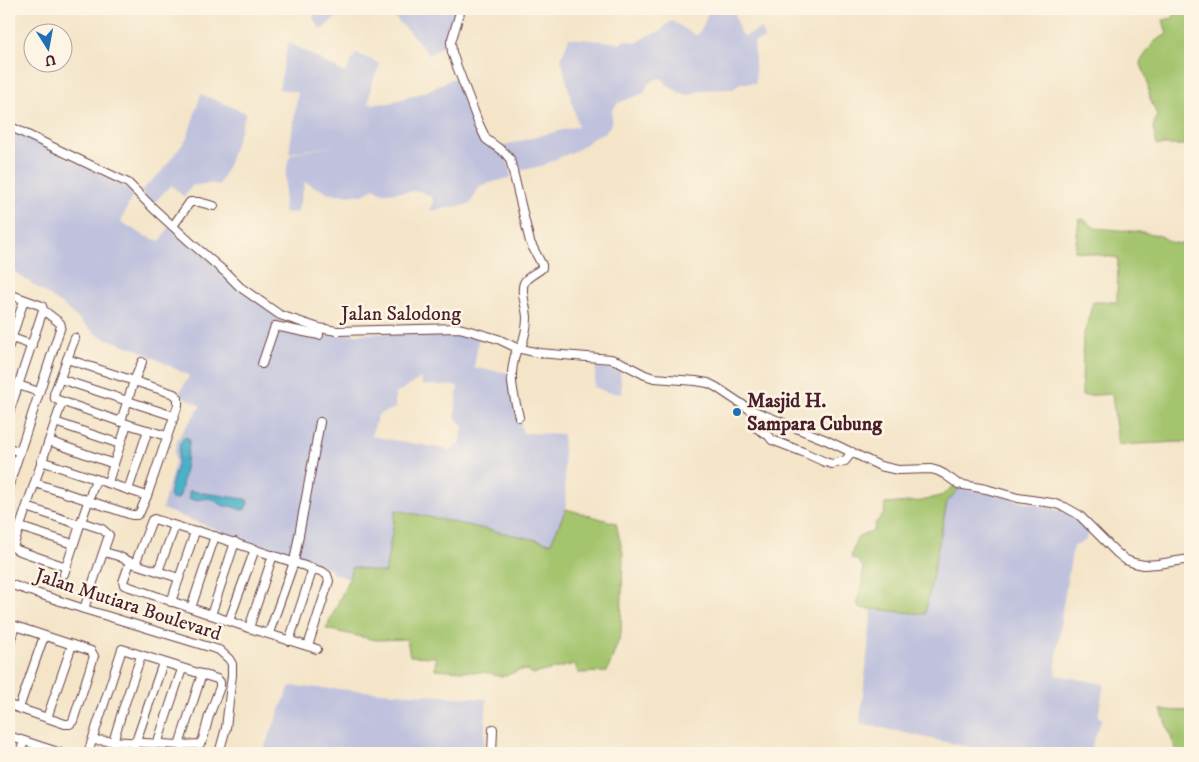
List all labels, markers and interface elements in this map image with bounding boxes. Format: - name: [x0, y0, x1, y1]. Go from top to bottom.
- north arrow: [22, 22, 72, 72]
- text: U: [43, 50, 57, 70]
- street label: Jalan Salodong: [339, 302, 461, 327]
- place label: Masjid H. Sampara Cubung: [747, 389, 883, 437]
- marker: Masjid H. Sampara Cubung: [731, 406, 743, 418]
- street label: Jalan Mutiara Boulevard: [30, 562, 224, 647]

